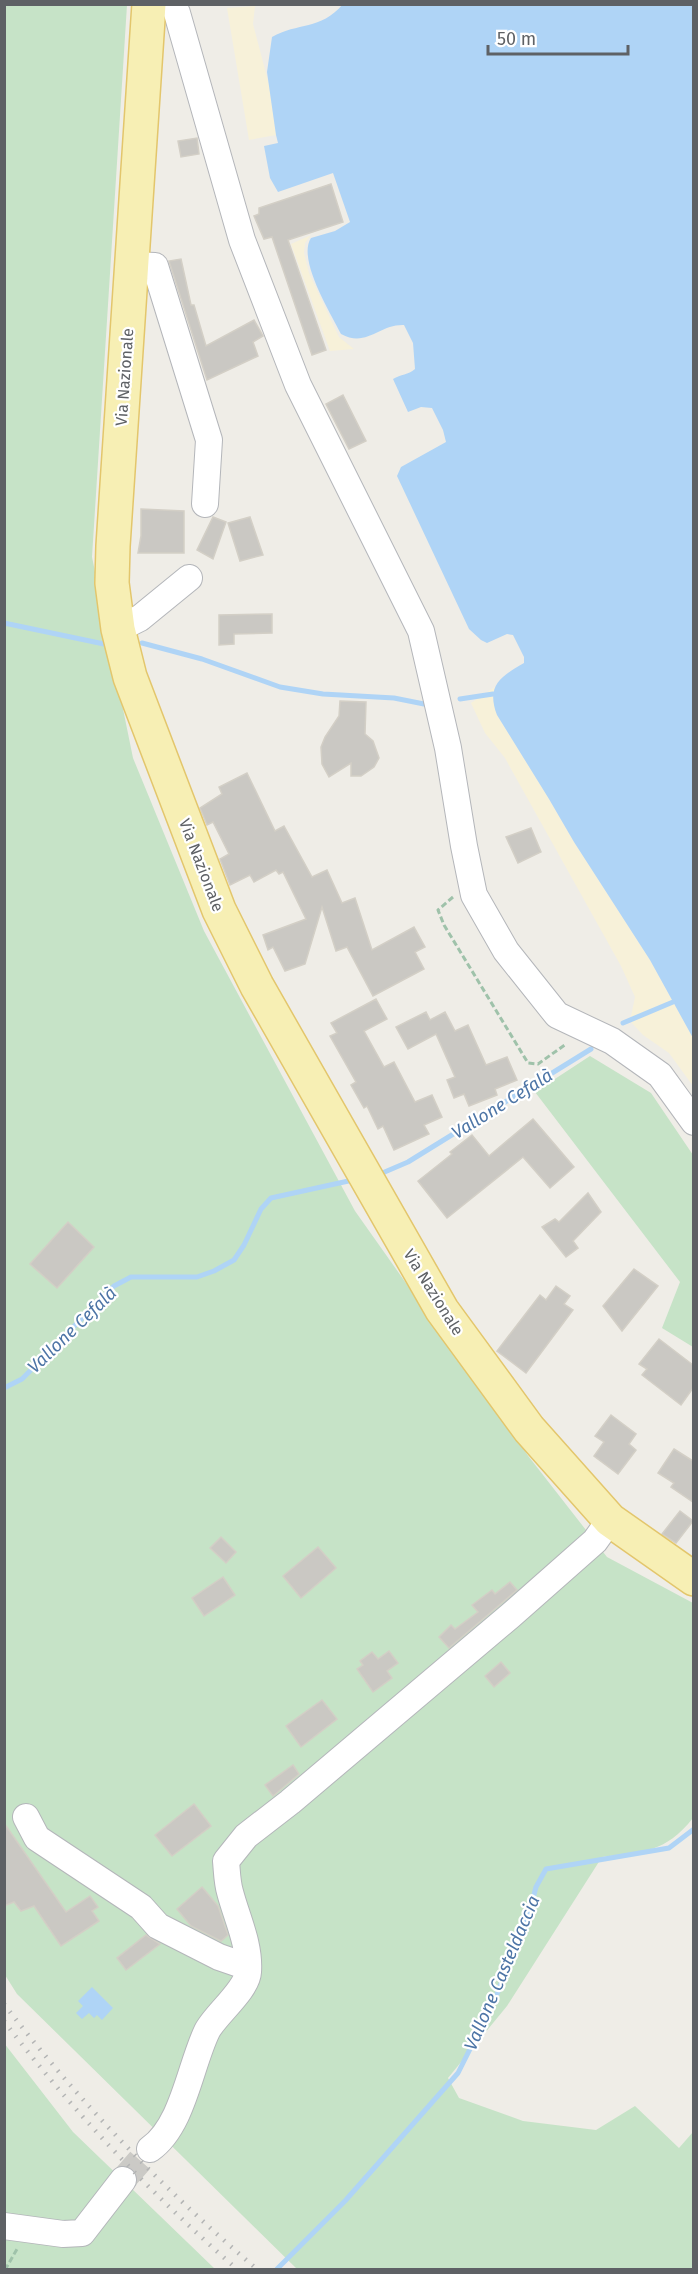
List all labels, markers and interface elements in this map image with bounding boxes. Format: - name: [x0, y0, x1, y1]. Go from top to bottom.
- scale bar: [488, 18, 628, 56]
- text: 50 m: [497, 28, 536, 50]
- street label: Via Nazionale: [112, 327, 137, 427]
- street label: Via Nazionale: [175, 816, 228, 914]
- water label: Vallone Cefalà: [447, 1064, 557, 1144]
- street label: Via Nazionale: [400, 1246, 468, 1339]
- water label: Vallone Cefalà: [23, 1282, 121, 1378]
- water label: Vallone Casteldaccia: [459, 1892, 545, 2054]

